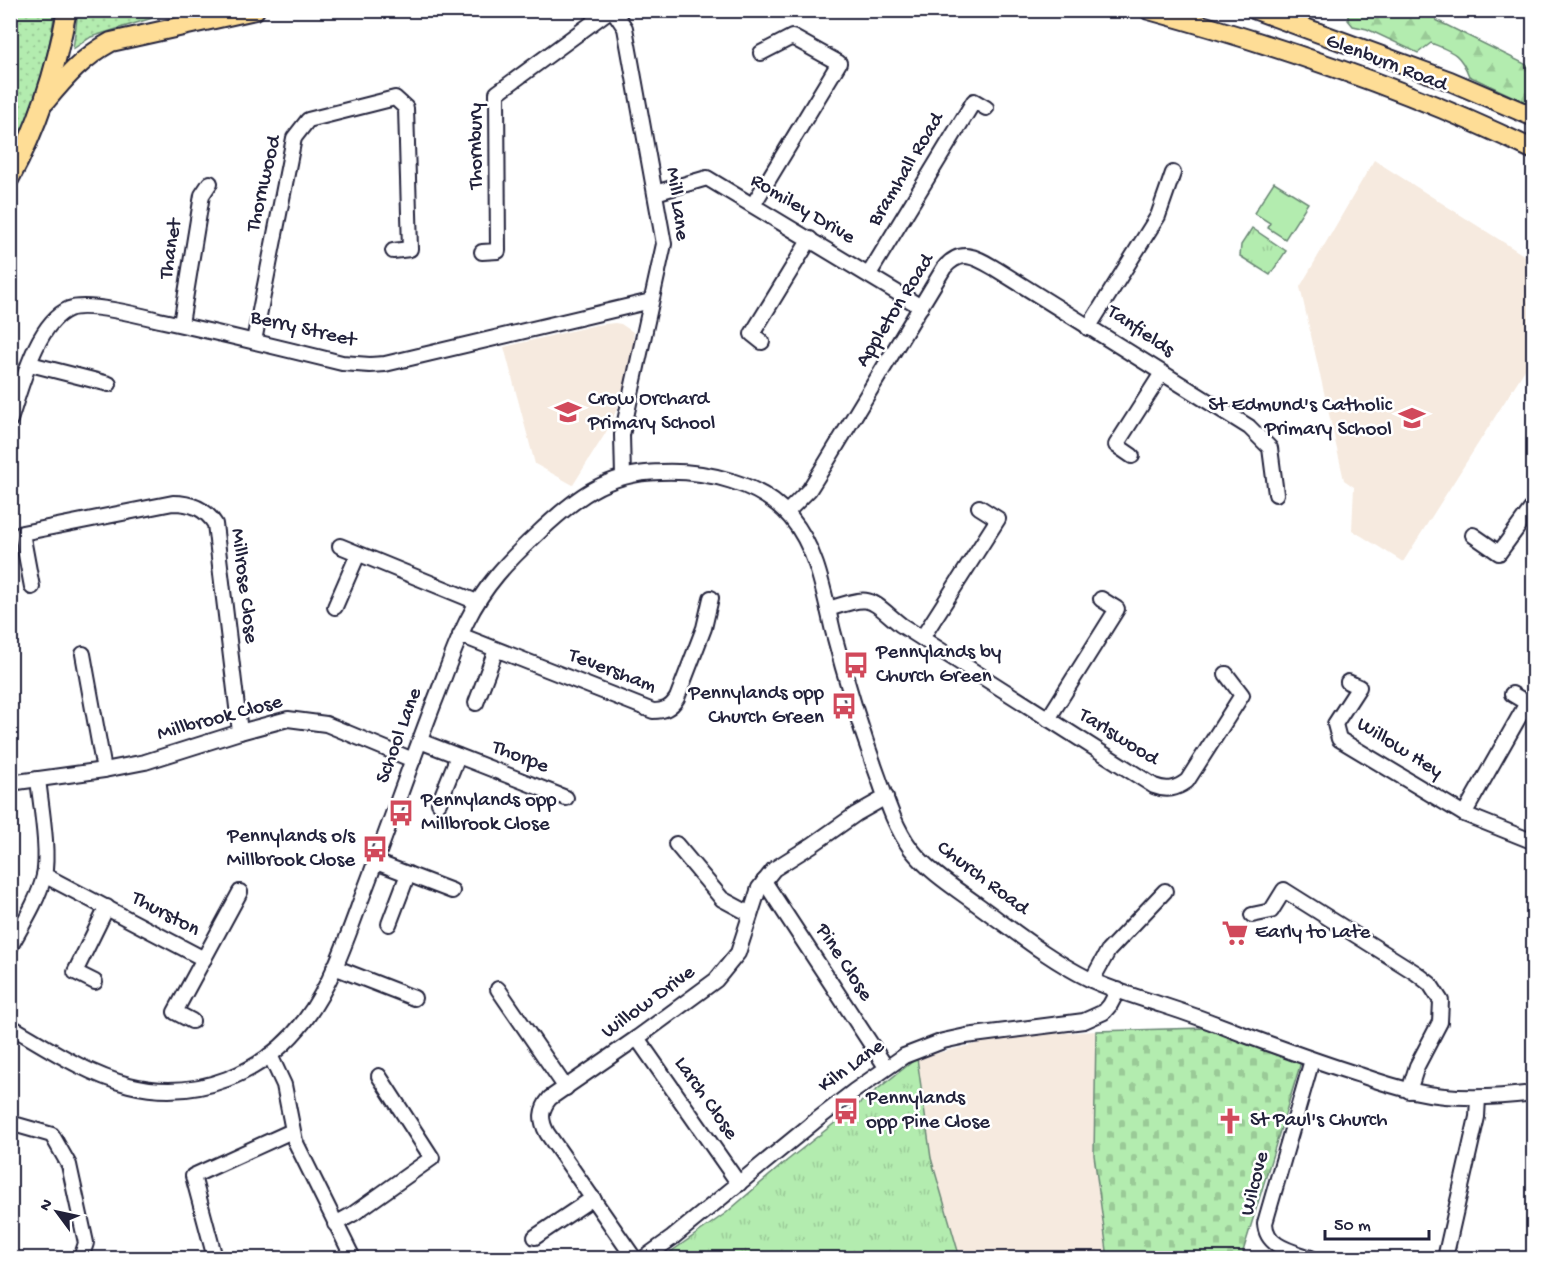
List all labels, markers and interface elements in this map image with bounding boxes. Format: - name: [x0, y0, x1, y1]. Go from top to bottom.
- street label: Glenburn Road: [1322, 29, 1452, 99]
- street label: Thornbury: [465, 103, 490, 190]
- street label: Bramhall Road: [863, 107, 951, 232]
- street label: Thornwood: [242, 132, 289, 236]
- street label: Mill Lane: [659, 166, 694, 243]
- street label: Romiley Drive: [745, 169, 860, 252]
- street label: Thanet: [155, 215, 189, 282]
- street label: Appleton Road: [851, 248, 942, 372]
- street label: Tanfields: [1101, 300, 1180, 364]
- street label: Berry Street: [247, 305, 361, 355]
- place label: Crow Orchard Primary School: [587, 388, 715, 437]
- place label: St Edmund's Catholic Primary School: [1208, 394, 1393, 443]
- school or university icon: Crow Orchard Primary School: [553, 397, 583, 427]
- school or university icon: St Edmund's Catholic Primary School: [1397, 403, 1427, 433]
- street label: Millrose Close: [224, 527, 263, 646]
- place label: Pennylands by Church Green: [875, 641, 1001, 690]
- street label: Teversham: [564, 643, 660, 700]
- bus stop icon: Pennylands by Church Green: [841, 650, 871, 680]
- place label: Pennylands opp Church Green: [687, 682, 825, 731]
- street label: School Lane: [371, 684, 429, 787]
- street label: Millbrook Close: [155, 690, 286, 748]
- bus stop icon: Pennylands opp Church Green: [829, 691, 859, 721]
- street label: Tarlswood: [1072, 703, 1164, 773]
- street label: Willow Hey: [1351, 713, 1447, 785]
- street label: Thorpe: [487, 735, 553, 781]
- place label: Pennylands opp Millbrook Close: [420, 789, 557, 838]
- bus stop icon: Pennylands opp Millbrook Close: [386, 798, 416, 828]
- place label: Pennylands o/s Millbrook Close: [226, 825, 356, 874]
- bus stop icon: Pennylands o/s Millbrook Close: [360, 834, 390, 864]
- street label: Church Road: [931, 836, 1034, 923]
- street label: Thurston: [126, 886, 203, 943]
- supermarket icon: Early to Late: [1220, 918, 1250, 948]
- street label: Pine Close: [808, 919, 878, 1007]
- place label: Early to Late: [1255, 921, 1371, 946]
- street label: Willow Drive: [597, 960, 702, 1045]
- street label: Kiln Lane: [814, 1034, 891, 1099]
- street label: Larch Close: [667, 1053, 743, 1146]
- place label: Pennylands opp Pine Close: [865, 1087, 991, 1136]
- bus stop icon: Pennylands opp Pine Close: [831, 1096, 861, 1126]
- church icon: St Paul's Church: [1215, 1106, 1245, 1136]
- place label: St Paul's Church: [1250, 1109, 1387, 1134]
- street label: Wilcove: [1236, 1148, 1276, 1219]
- north arrow: [27, 1182, 87, 1242]
- text: N: [37, 1196, 58, 1215]
- scale bar: [1325, 1203, 1428, 1241]
- text: 50 m: [1334, 1216, 1371, 1237]

